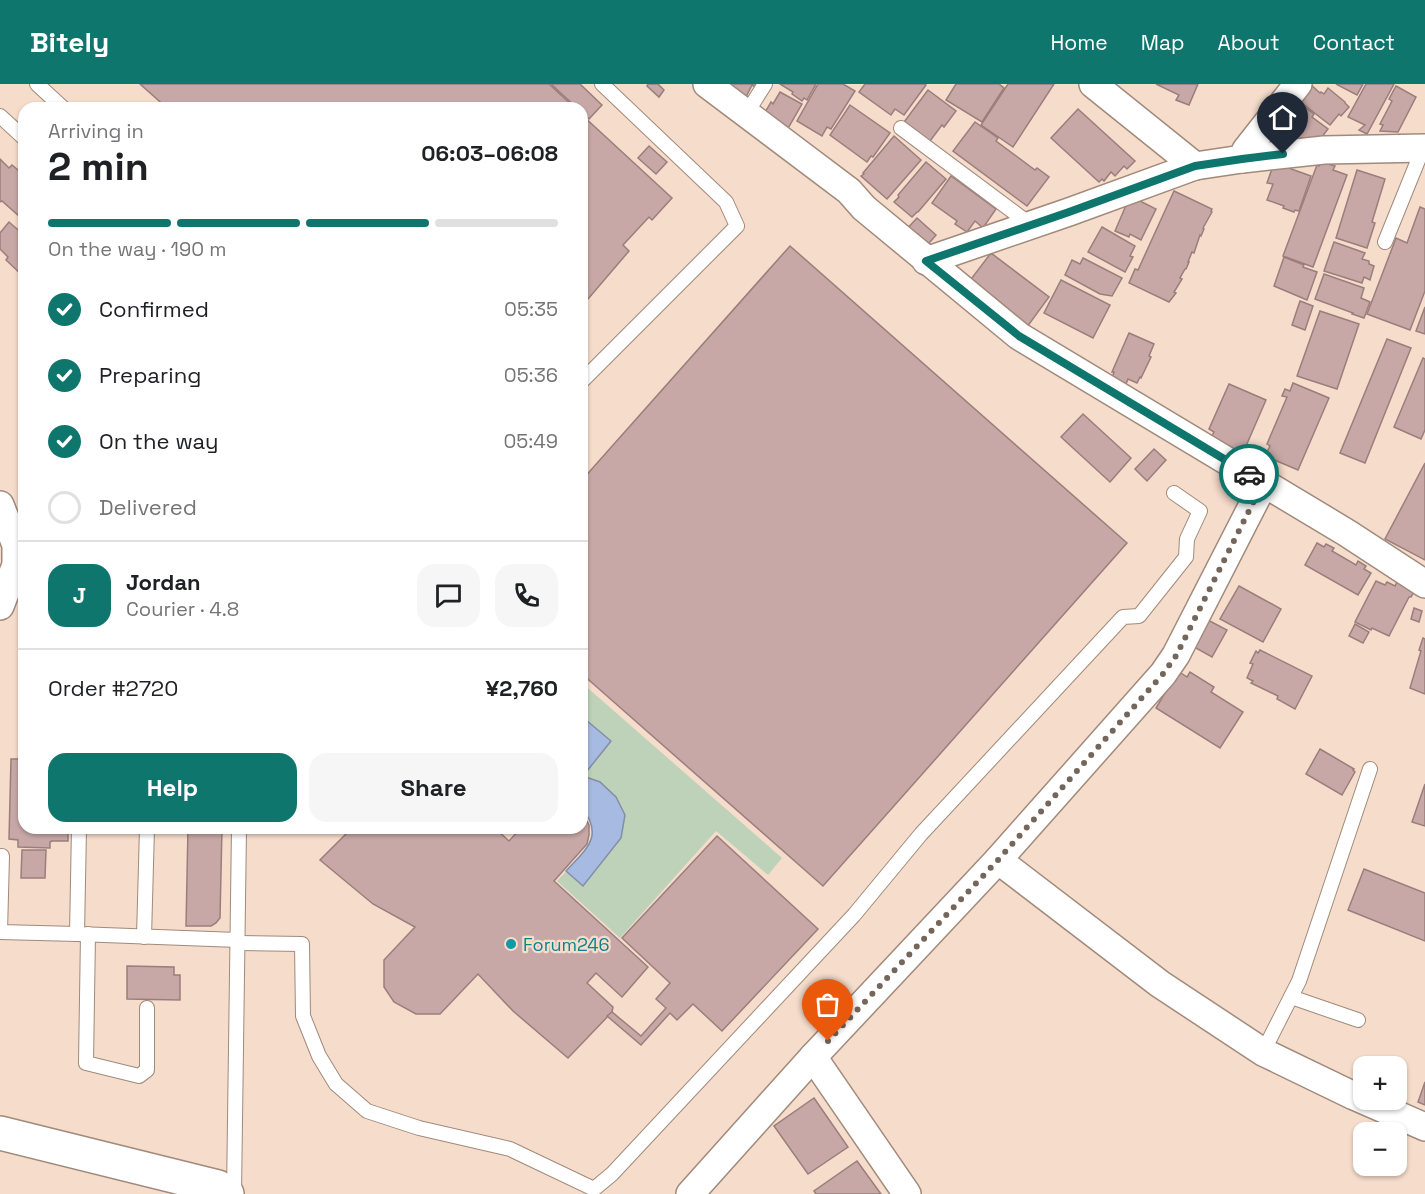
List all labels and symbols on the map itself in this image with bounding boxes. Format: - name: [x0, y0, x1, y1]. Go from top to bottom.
- pin: [1257, 92, 1308, 154]
- courier: [1219, 444, 1279, 504]
- place label: Forum246: [523, 933, 610, 956]
- marker: Forum246: [504, 937, 518, 951]
- pin: [802, 979, 853, 1041]

